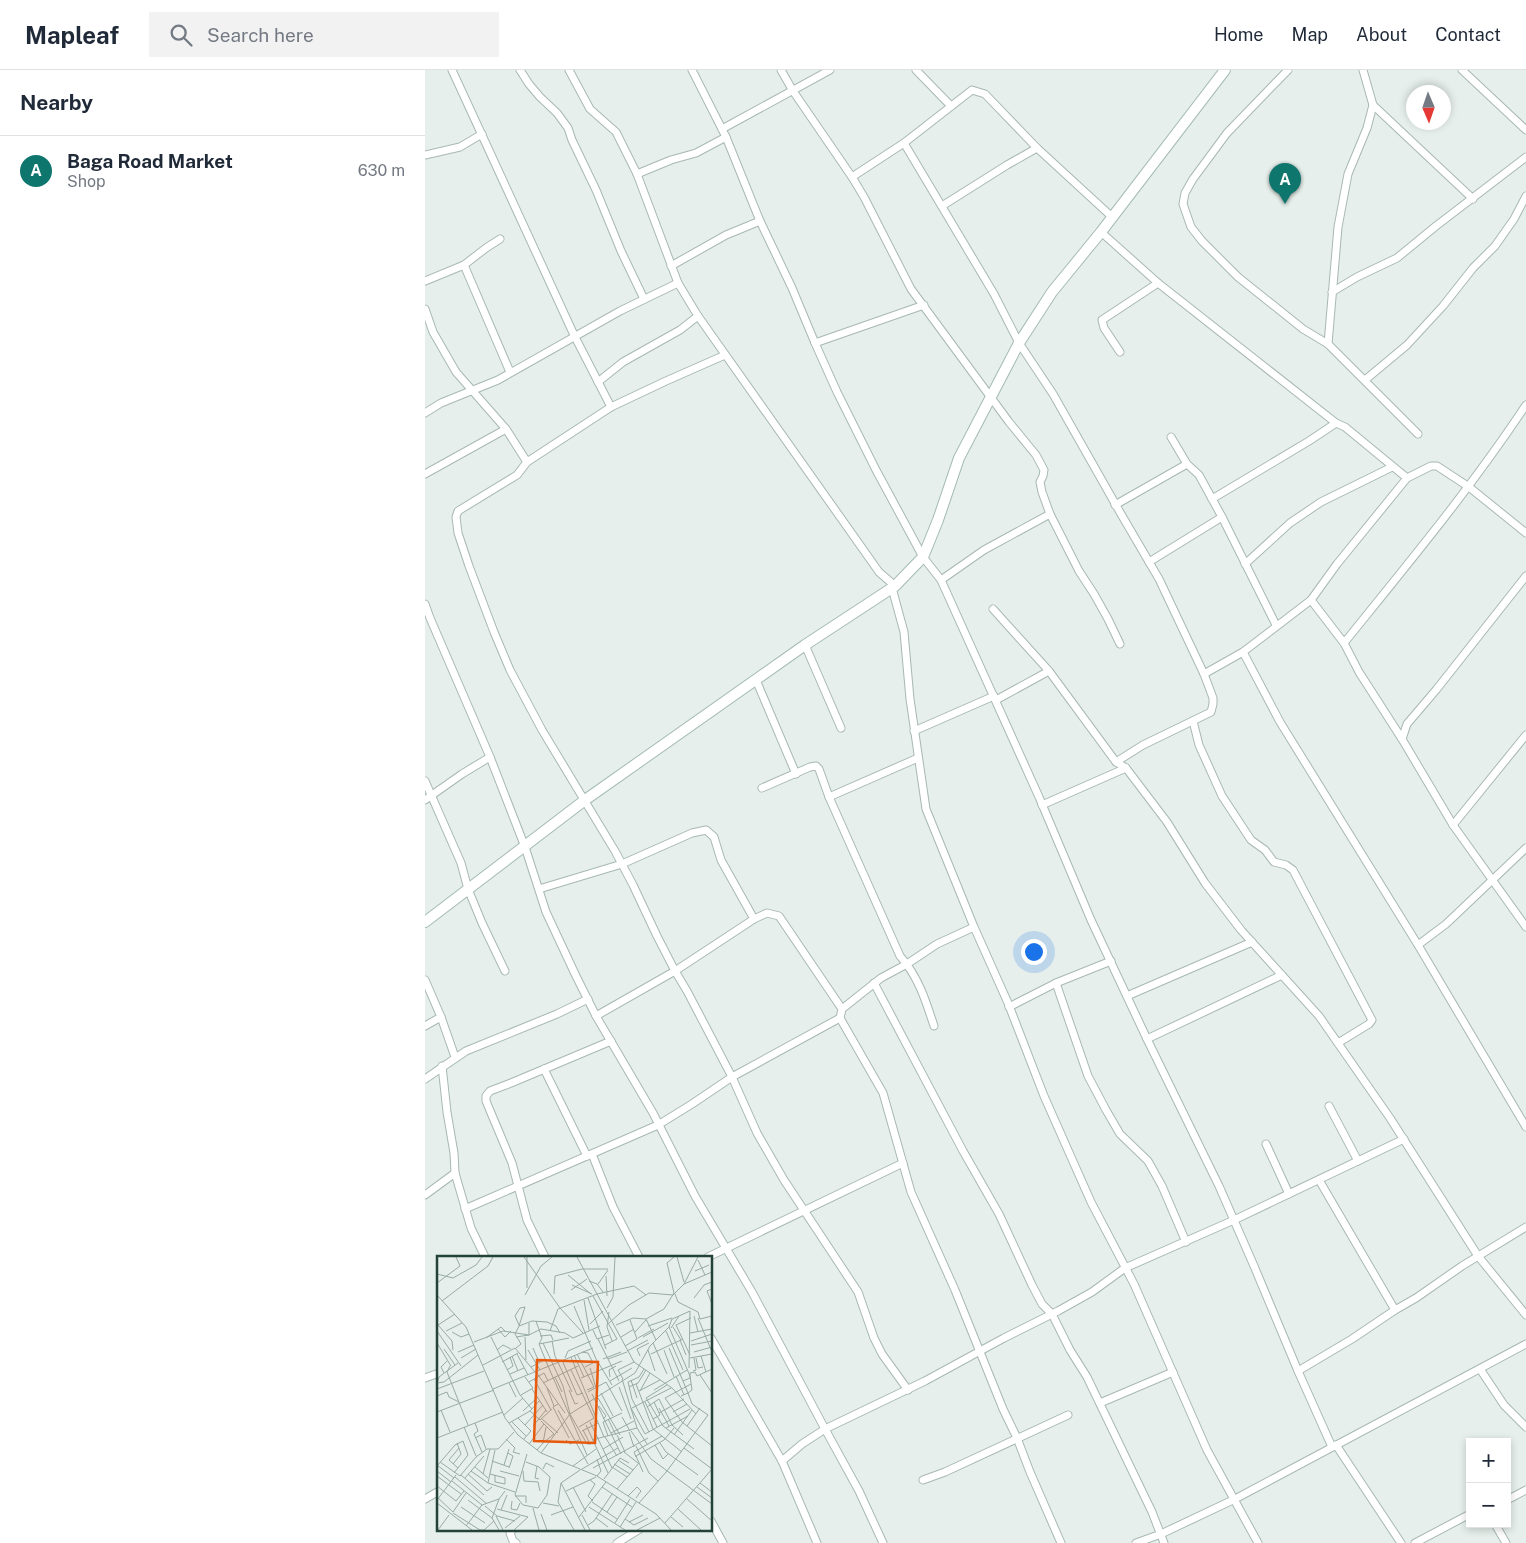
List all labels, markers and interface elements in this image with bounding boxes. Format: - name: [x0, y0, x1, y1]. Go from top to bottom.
- search box: [149, 12, 499, 57]
- text: Mapleaf: [25, 21, 119, 49]
- icon: search: [167, 21, 195, 49]
- text: Search here: [207, 24, 314, 46]
- text: Home: [1214, 24, 1264, 45]
- text: Map: [1292, 24, 1328, 45]
- text: About: [1356, 24, 1407, 45]
- text: Contact: [1435, 24, 1501, 45]
- north arrow: [1406, 85, 1451, 130]
- text: Nearby: [20, 90, 93, 115]
- text: Baga Road Market: [67, 150, 233, 172]
- text: A: [30, 161, 42, 180]
- text: 630 m: [358, 161, 405, 180]
- pin: A: [1269, 163, 1301, 204]
- text: Shop: [67, 172, 106, 191]
- your location: [1021, 939, 1047, 965]
- inset map: [437, 1256, 713, 1530]
- map controls: [1466, 1438, 1511, 1528]
- button: +: [1466, 1438, 1511, 1483]
- button: −: [1466, 1483, 1511, 1528]

